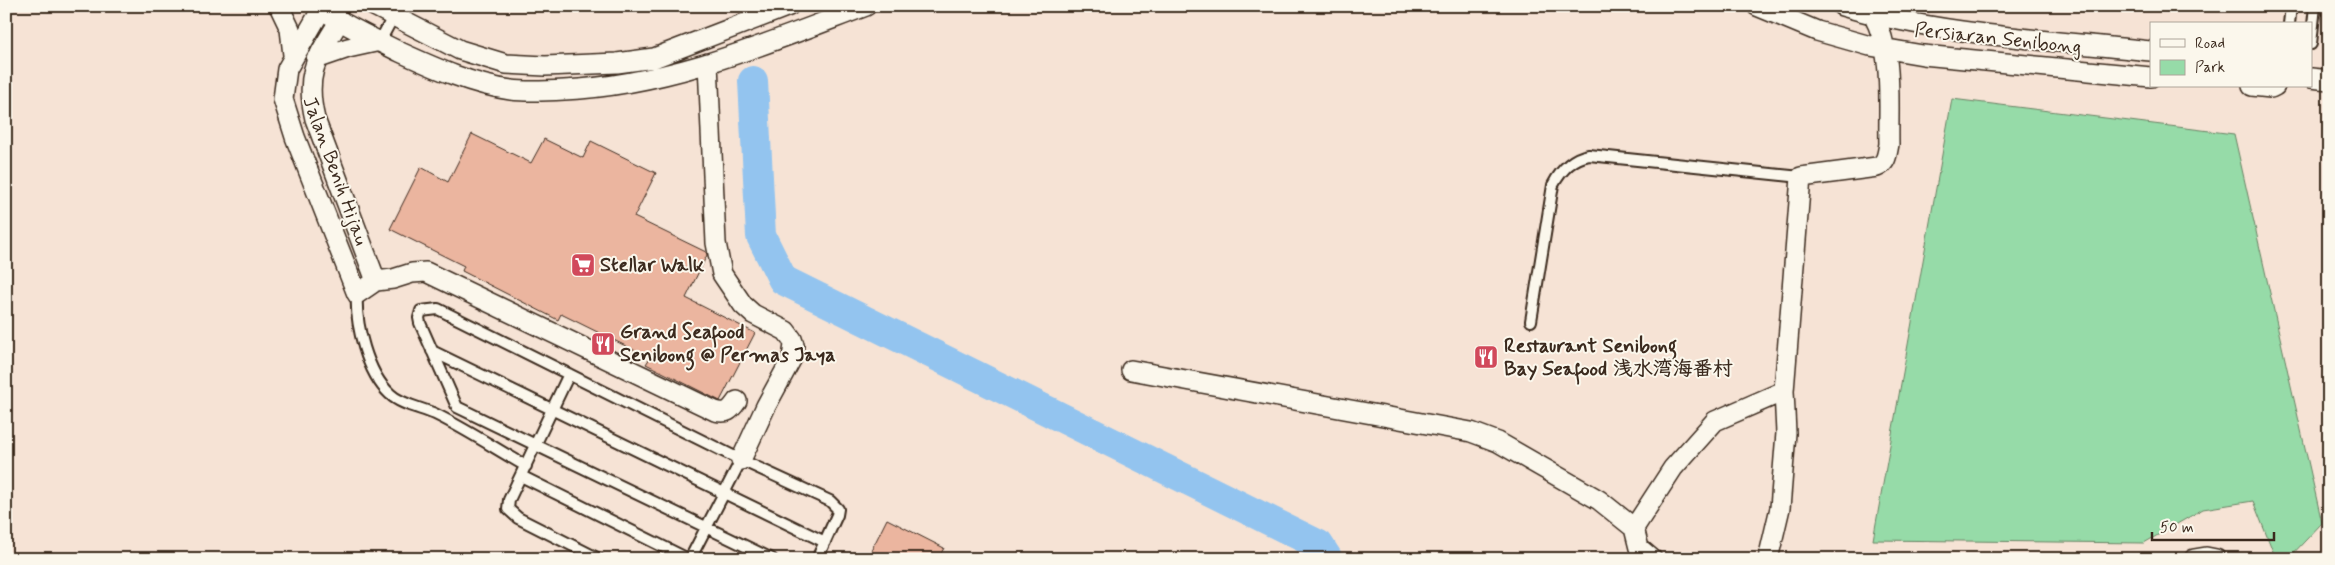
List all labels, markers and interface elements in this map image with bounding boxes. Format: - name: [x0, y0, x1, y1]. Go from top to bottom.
- street label: Persiaran Senibong: [1913, 17, 2083, 61]
- legend: [2150, 22, 2312, 88]
- text: Road: [2195, 34, 2225, 54]
- text: Park: [2195, 58, 2225, 78]
- street label: Jalan Benih Hijau: [296, 93, 374, 249]
- supermarket icon: Stellar Walk: [570, 252, 596, 278]
- place label: Stellar Walk: [600, 252, 705, 279]
- place label: Grand Seafood Senibong @ Permas Jaya: [620, 319, 836, 371]
- restaurant icon: Grand Seafood Senibong @ Permas Jaya: [590, 331, 616, 357]
- place label: Restaurant Senibong Bay Seafood 浅水湾海番村: [1504, 333, 1733, 385]
- restaurant icon: Restaurant Senibong Bay Seafood 浅水湾海番村: [1473, 344, 1499, 370]
- scale bar: [2152, 510, 2275, 542]
- text: 50 m: [2160, 518, 2194, 538]

